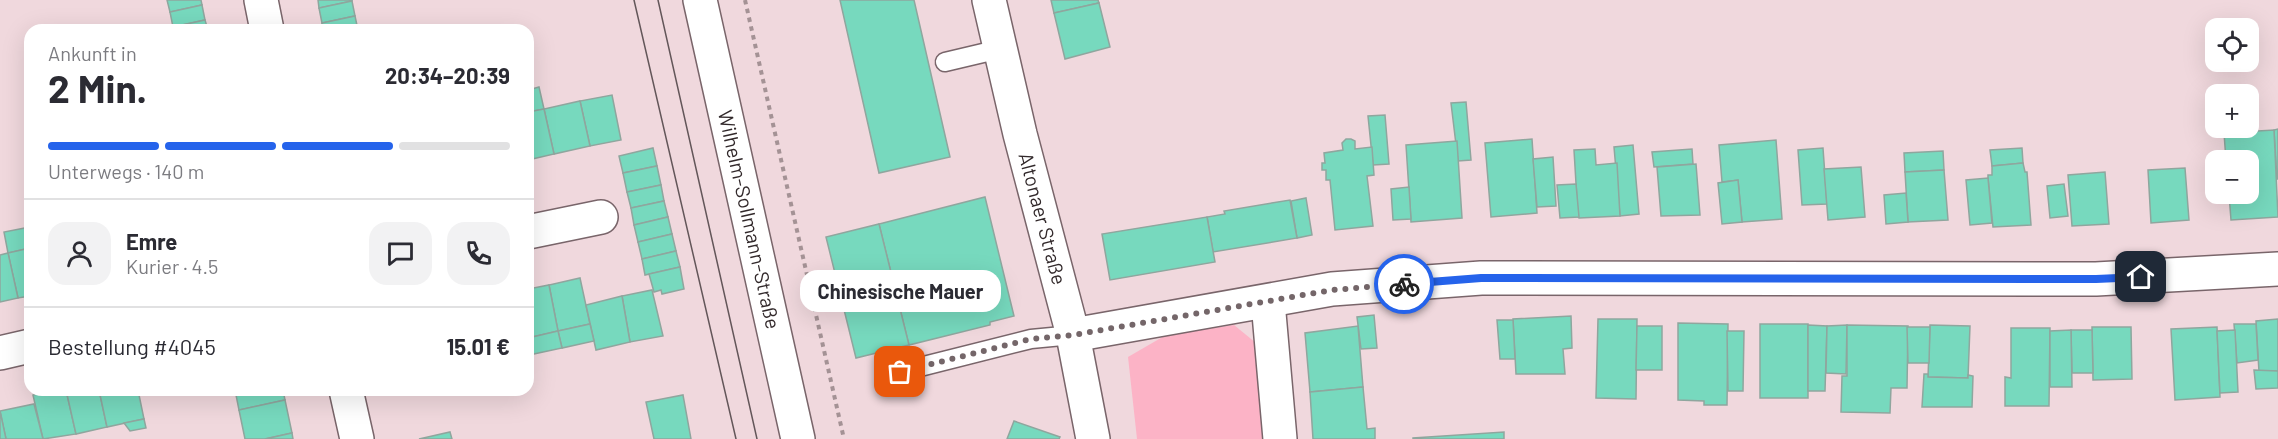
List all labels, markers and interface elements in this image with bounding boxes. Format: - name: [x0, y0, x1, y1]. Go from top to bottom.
- map controls: [2205, 18, 2259, 204]
- button: locate: [2205, 18, 2259, 72]
- text: Ankunft in: [48, 41, 137, 65]
- text: 20:34–20:39: [385, 62, 510, 88]
- text: 2 Min.: [48, 64, 147, 111]
- button: +: [2205, 84, 2259, 138]
- street label: Wilhelm-Sollmann-Straße: [714, 108, 786, 331]
- street label: Altonaer Straße: [1014, 150, 1072, 287]
- button: −: [2205, 150, 2259, 204]
- text: Unterwegs · 140 m: [48, 159, 204, 183]
- button: person: [48, 222, 111, 285]
- button: chat: [369, 222, 432, 285]
- button: phone: [447, 222, 510, 285]
- text: Emre: [126, 228, 177, 254]
- pin: [2115, 251, 2166, 302]
- text: Kurier · 4.5: [126, 254, 218, 278]
- courier: [1374, 254, 1434, 314]
- icon: home: [2124, 260, 2157, 293]
- icon: bike: [1388, 268, 1421, 301]
- callout: Chinesische Mauer: [800, 270, 1000, 312]
- text: Chinesische Mauer: [818, 279, 983, 303]
- text: Bestellung #4045: [48, 333, 216, 359]
- text: 15.01 €: [447, 333, 510, 359]
- pin: [874, 346, 925, 397]
- icon: bag: [883, 355, 916, 388]

